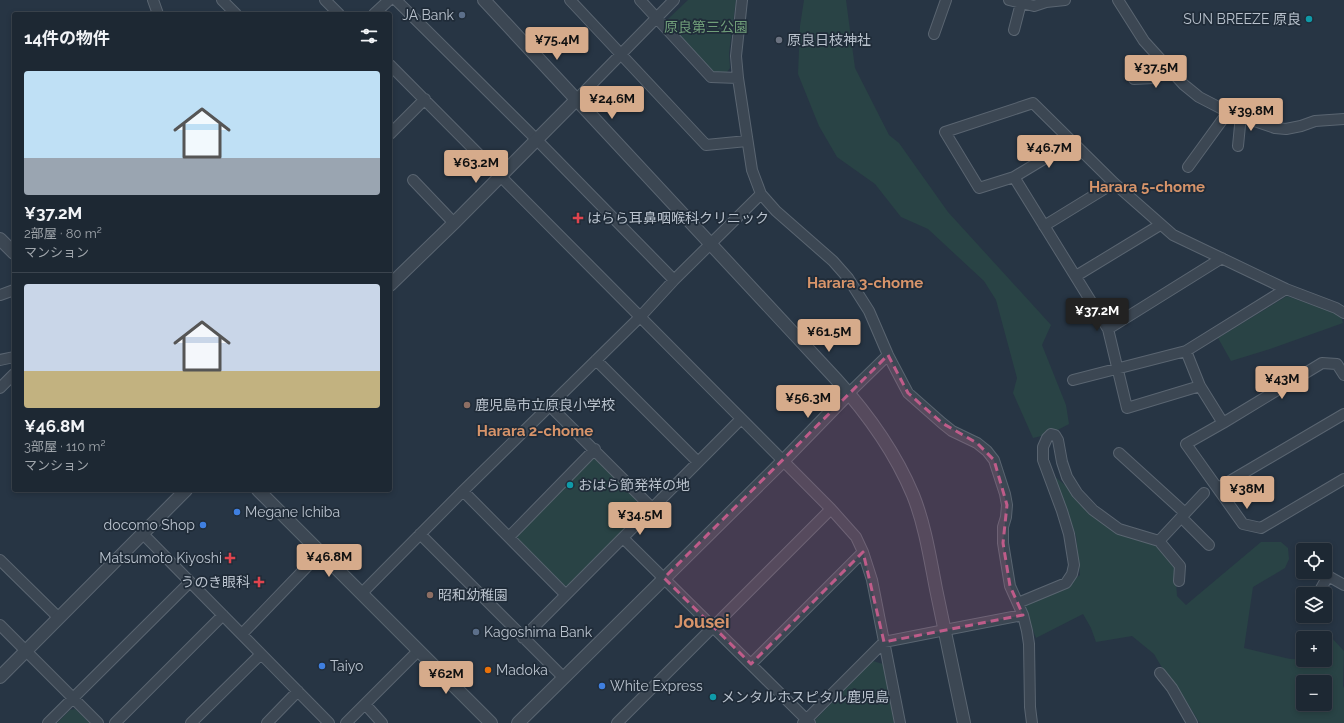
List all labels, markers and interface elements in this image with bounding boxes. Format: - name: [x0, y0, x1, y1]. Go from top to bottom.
- place label: JA Bank: [402, 7, 455, 23]
- marker: JA Bank: [457, 10, 467, 20]
- place label: SUN BREEZE 原良: [1183, 11, 1301, 27]
- marker: SUN BREEZE 原良: [1304, 14, 1314, 24]
- park label: 原良第三公園: [664, 19, 748, 35]
- icon: filters: [358, 25, 380, 47]
- pin: ¥75.4M: [524, 27, 590, 61]
- text: 14件の物件: [24, 28, 110, 48]
- text: ¥75.4M: [534, 32, 580, 47]
- place label: 原良日枝神社: [787, 32, 871, 48]
- marker: 原良日枝神社: [774, 35, 784, 45]
- pin: ¥37.5M: [1123, 55, 1189, 89]
- text: ¥37.5M: [1134, 60, 1178, 75]
- pin: ¥24.6M: [579, 86, 645, 120]
- text: ¥24.6M: [589, 91, 635, 106]
- icon: home: [166, 97, 238, 169]
- pin: ¥39.8M: [1218, 98, 1284, 132]
- text: ¥39.8M: [1228, 103, 1274, 118]
- pin: ¥46.7M: [1016, 135, 1082, 169]
- text: ¥46.7M: [1026, 140, 1072, 155]
- pin: ¥63.2M: [443, 150, 509, 184]
- text: ¥63.2M: [453, 155, 499, 170]
- district label: Harara 5-chome: [1089, 178, 1205, 196]
- text: ¥37.2M: [24, 203, 82, 223]
- place label: はらら耳鼻咽喉科クリニック: [587, 210, 769, 226]
- marker: はらら耳鼻咽喉科クリニック: [572, 212, 584, 224]
- text: 2部屋 · 80 m²: [24, 226, 102, 241]
- text: マンション: [24, 245, 89, 260]
- district label: Harara 3-chome: [807, 274, 923, 292]
- pin: ¥37.2M: [1064, 298, 1130, 332]
- text: ¥37.2M: [1075, 303, 1119, 318]
- icon: home: [166, 310, 238, 382]
- pin: ¥61.5M: [796, 319, 862, 353]
- text: ¥61.5M: [807, 324, 851, 339]
- pin: ¥43M: [1258, 366, 1306, 400]
- text: ¥43M: [1264, 371, 1300, 386]
- pin: ¥56.3M: [775, 385, 841, 419]
- text: ¥56.3M: [785, 390, 831, 405]
- place label: 鹿児島市立原良小学校: [475, 397, 615, 413]
- marker: 鹿児島市立原良小学校: [462, 400, 472, 410]
- text: ¥46.8M: [24, 416, 85, 436]
- district label: Harara 2-chome: [477, 422, 593, 440]
- text: 3部屋 · 110 m²: [24, 439, 105, 454]
- text: マンション: [24, 458, 89, 473]
- pin: ¥38M: [1223, 476, 1271, 510]
- place label: おはら節発祥の地: [578, 477, 690, 493]
- marker: おはら節発祥の地: [565, 480, 575, 490]
- text: ¥38M: [1229, 481, 1265, 496]
- pin: ¥34.5M: [607, 502, 673, 536]
- place label: Megane Ichiba: [245, 504, 340, 520]
- marker: Megane Ichiba: [232, 507, 242, 517]
- text: ¥34.5M: [617, 507, 663, 522]
- place label: docomo Shop: [104, 517, 195, 533]
- marker: docomo Shop: [198, 520, 208, 530]
- map controls: [1296, 543, 1332, 711]
- button: locate: [1296, 543, 1332, 579]
- pin: ¥46.8M: [296, 544, 362, 578]
- text: ¥46.8M: [306, 549, 352, 564]
- place label: Matsumoto Kiyoshi: [99, 550, 222, 566]
- marker: Matsumoto Kiyoshi: [225, 553, 235, 563]
- place label: うのき眼科: [180, 574, 250, 590]
- marker: うのき眼科: [253, 576, 265, 588]
- place label: 昭和幼稚園: [438, 587, 508, 603]
- button: layers: [1296, 587, 1332, 623]
- marker: 昭和幼稚園: [425, 590, 435, 600]
- district label: Jousei: [675, 611, 729, 632]
- place label: Kagoshima Bank: [484, 624, 593, 640]
- marker: Kagoshima Bank: [471, 627, 481, 637]
- button: +: [1296, 631, 1332, 667]
- place label: Taiyo: [330, 658, 363, 674]
- marker: Taiyo: [317, 661, 327, 671]
- pin: ¥62M: [422, 661, 470, 695]
- place label: Madoka: [496, 662, 548, 678]
- marker: Madoka: [483, 665, 493, 675]
- text: ¥62M: [428, 666, 464, 681]
- button: −: [1296, 675, 1332, 711]
- place label: White Express: [610, 678, 703, 694]
- marker: White Express: [597, 681, 607, 691]
- place label: メンタルホスピタル鹿児島: [721, 689, 889, 705]
- marker: メンタルホスピタル鹿児島: [708, 692, 718, 702]

